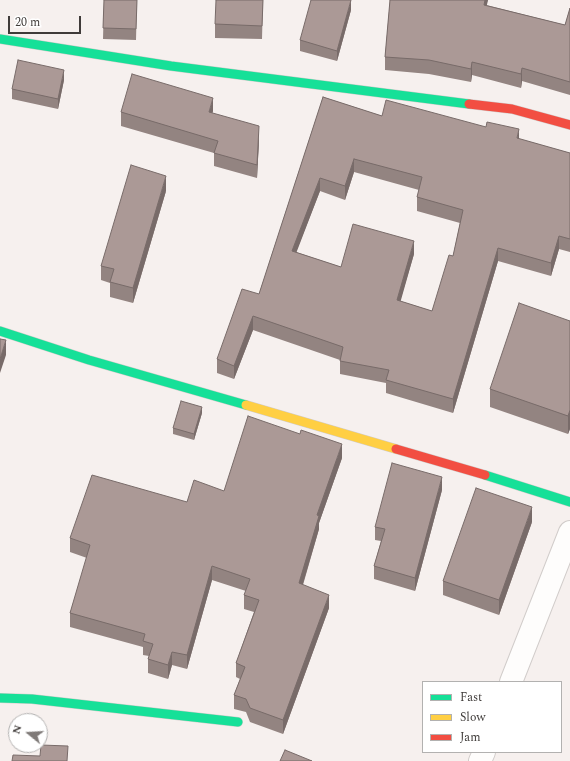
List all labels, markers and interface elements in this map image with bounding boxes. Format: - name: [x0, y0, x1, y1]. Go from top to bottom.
- scale bar: [10, 8, 83, 34]
- text: 20 m: [15, 13, 40, 32]
- legend: [422, 681, 562, 753]
- text: Fast: [460, 688, 482, 707]
- text: Slow: [460, 708, 485, 727]
- north arrow: [8, 713, 48, 753]
- text: N: [8, 723, 27, 736]
- text: Jam: [460, 728, 481, 747]

